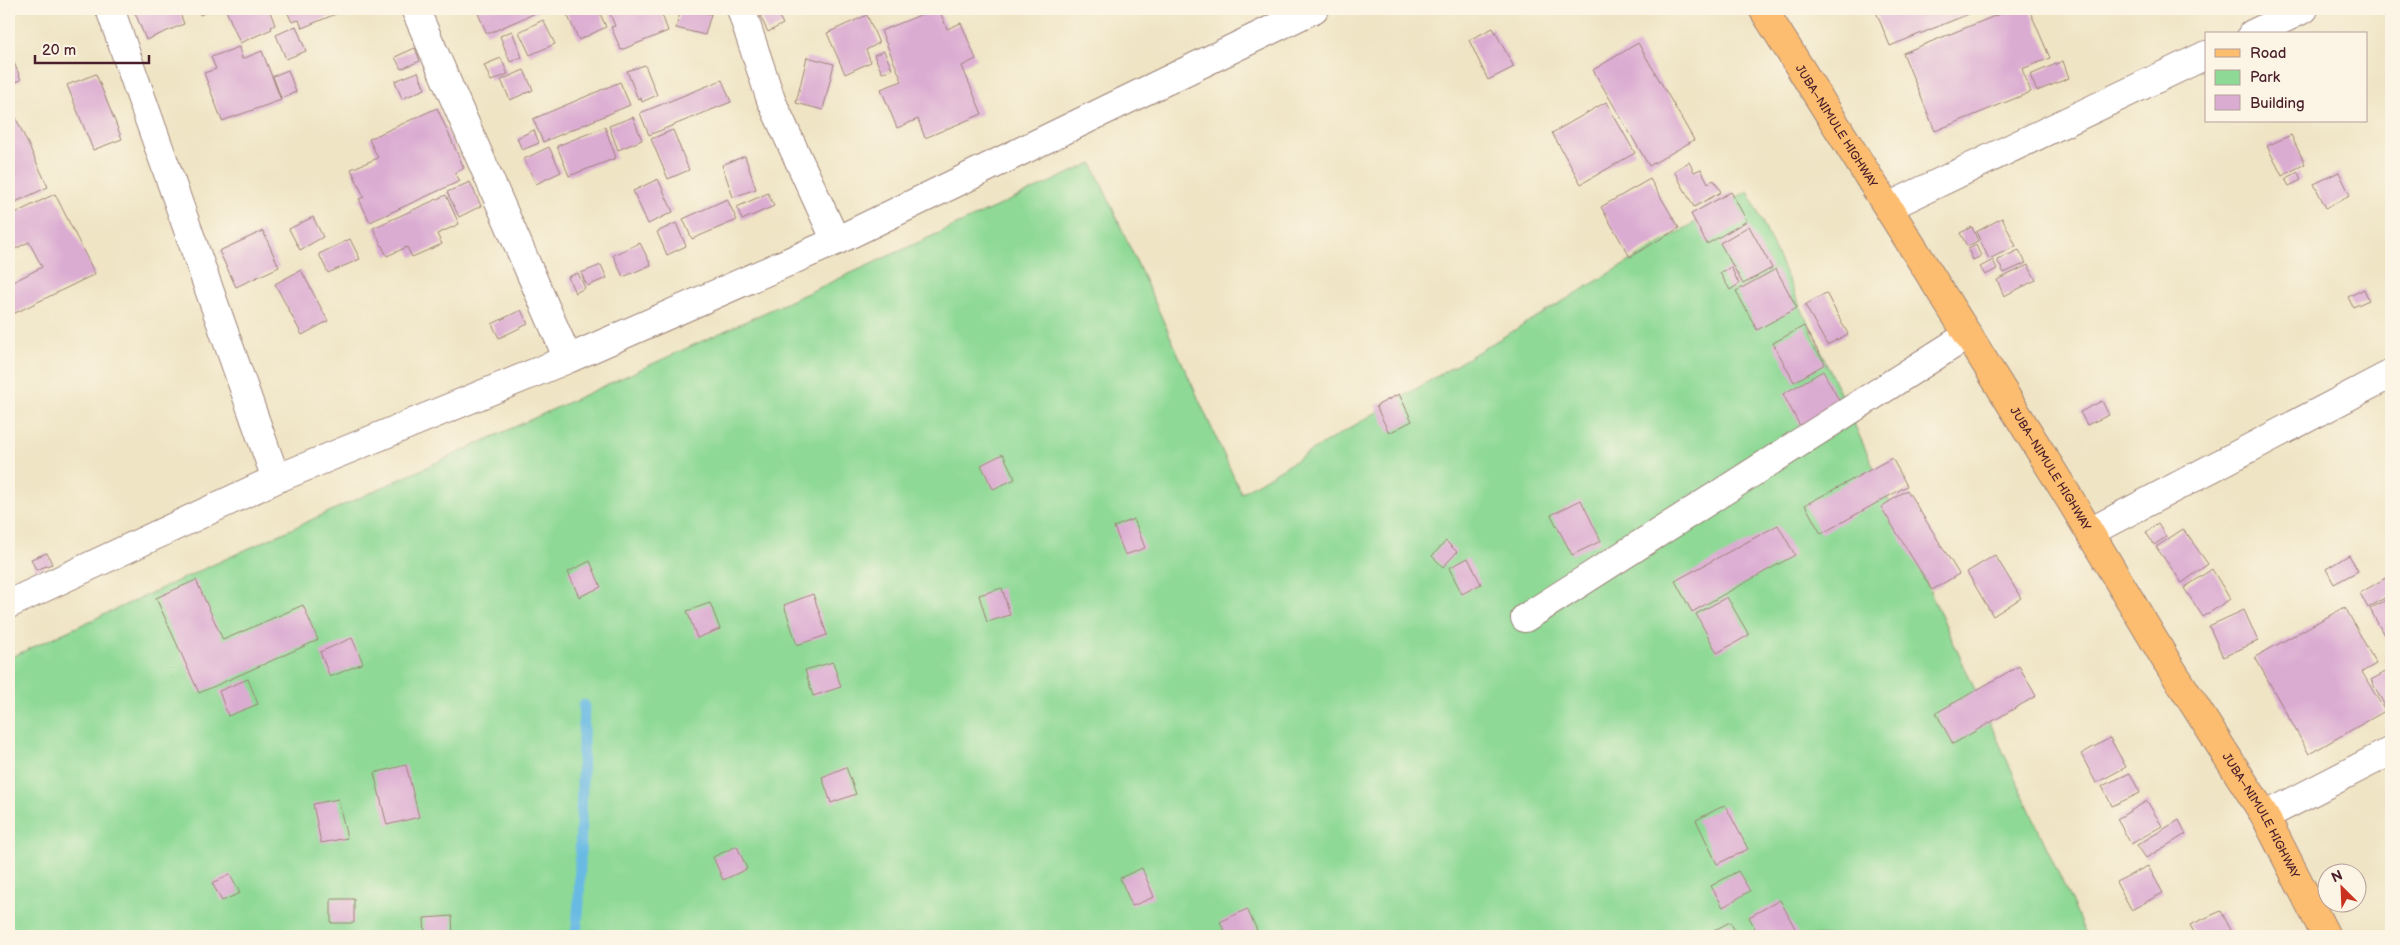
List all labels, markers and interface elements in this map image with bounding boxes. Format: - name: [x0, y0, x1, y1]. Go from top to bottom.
- scale bar: [35, 32, 149, 64]
- legend: [2205, 32, 2368, 122]
- text: 20 m: [42, 41, 76, 60]
- text: Road: [2250, 44, 2286, 63]
- street label: JUBA–NIMULE HIGHWAY: [1792, 62, 1881, 191]
- text: Park: [2250, 68, 2281, 87]
- text: Building: [2250, 94, 2305, 113]
- street label: JUBA–NIMULE HIGHWAY: [2006, 404, 2094, 534]
- street label: JUBA–NIMULE HIGHWAY: [2219, 750, 2303, 882]
- north arrow: [2318, 862, 2368, 912]
- text: N: [2329, 867, 2345, 886]

